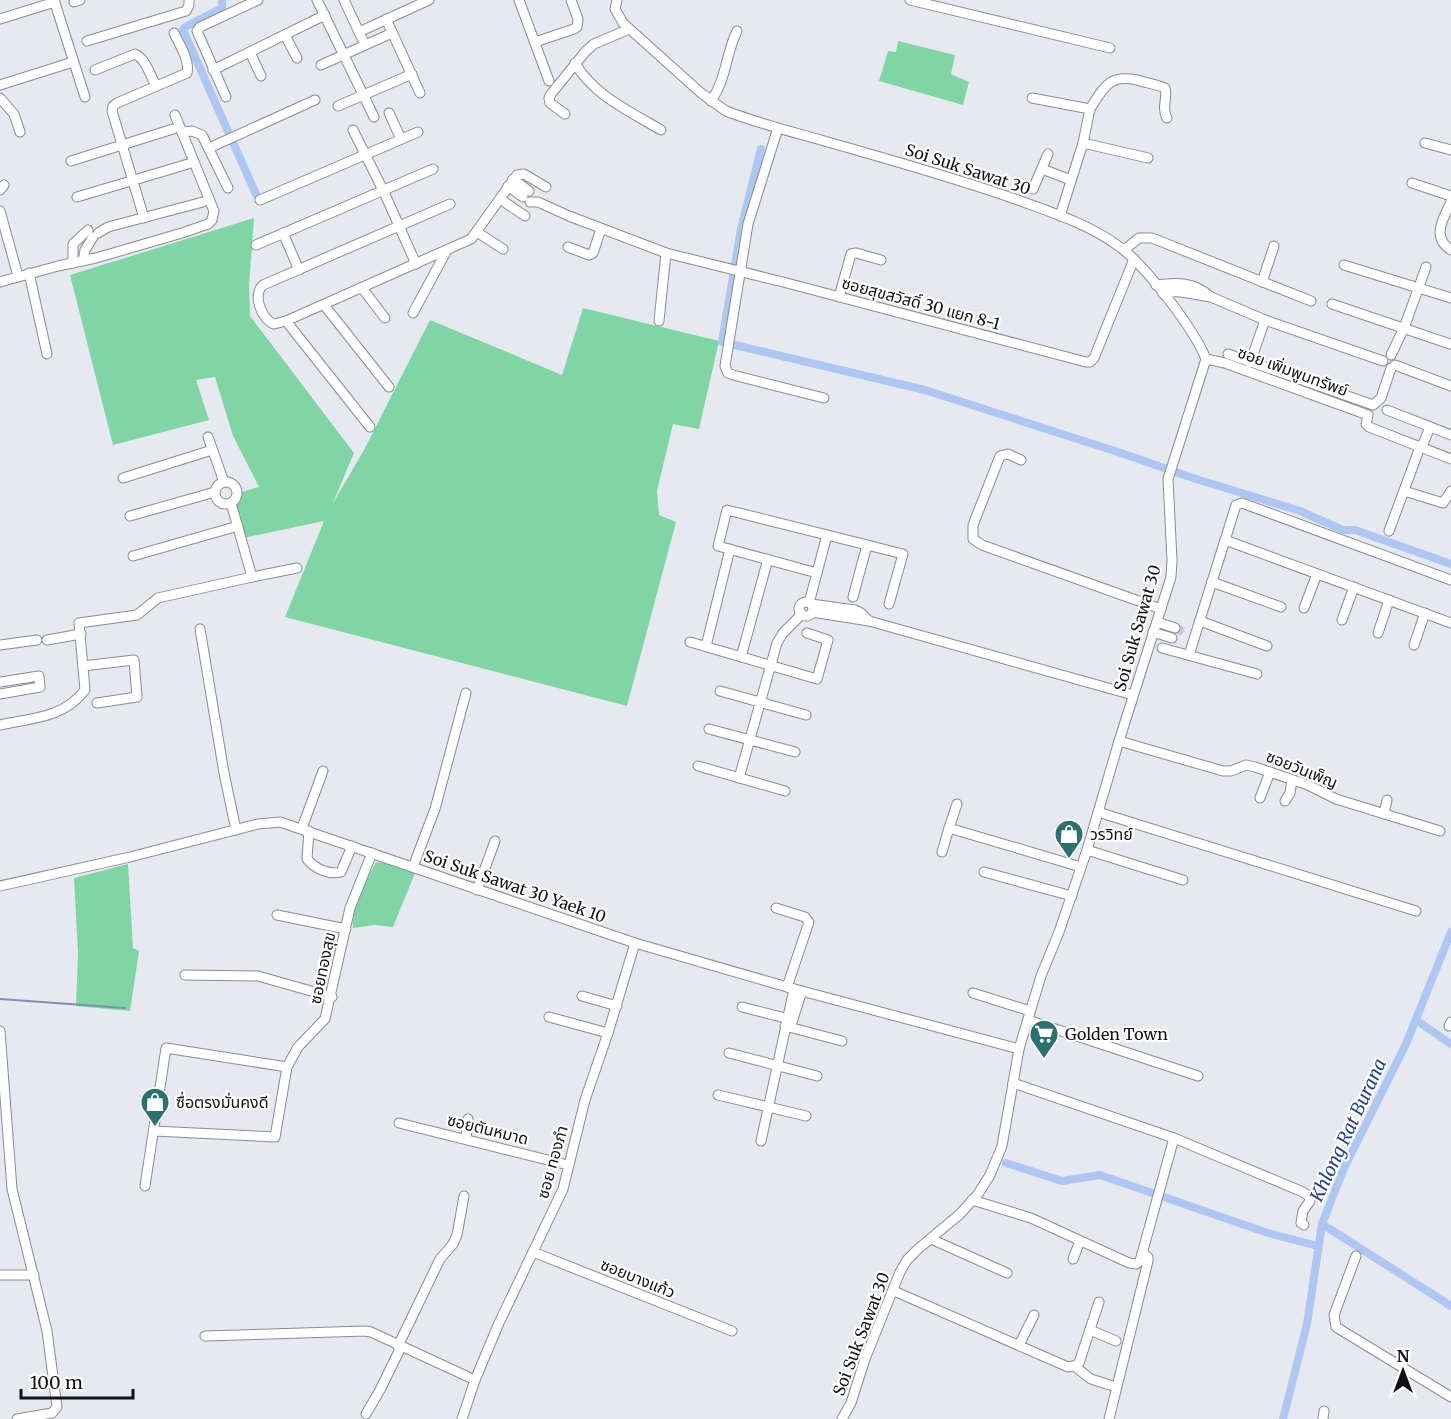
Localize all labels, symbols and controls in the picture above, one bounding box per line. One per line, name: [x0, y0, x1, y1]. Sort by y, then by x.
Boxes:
street label: Soi Suk Sawat 30: [903, 139, 1033, 199]
street label: ซอยสุขสวัสดิ์ 30 แยก 8-1: [840, 272, 1002, 334]
street label: ซอย เพิ่มพูนทรัพย์: [1235, 342, 1351, 400]
street label: Soi Suk Sawat 30: [1109, 562, 1165, 694]
street label: ซอยวันเพ็ญ: [1263, 746, 1341, 792]
shop icon: วรวิทย์: [1053, 818, 1085, 860]
place label: วรวิทย์: [1090, 824, 1133, 844]
street label: Soi Suk Sawat 30 Yaek 10: [421, 845, 609, 927]
street label: ซอยทองสุข: [305, 930, 339, 1006]
supermarket icon: Golden Town: [1028, 1018, 1060, 1060]
place label: Golden Town: [1065, 1024, 1168, 1044]
water label: Khlong Rat Burana: [1304, 1055, 1391, 1206]
shop icon: ซื่อตรงมั่นคงดี: [139, 1086, 171, 1128]
place label: ซื่อตรงมั่นคงดี: [176, 1091, 269, 1112]
street label: ซอยตันหมาด: [445, 1109, 531, 1149]
street label: ซอย ทองภํา: [532, 1123, 572, 1201]
street label: ซอยบางแก้ว: [598, 1254, 678, 1302]
street label: Soi Suk Sawat 30: [828, 1269, 894, 1399]
north arrow: [1373, 1341, 1433, 1401]
text: N: [1397, 1346, 1410, 1366]
scale bar: [21, 1362, 134, 1400]
text: 100 m: [30, 1371, 83, 1394]

